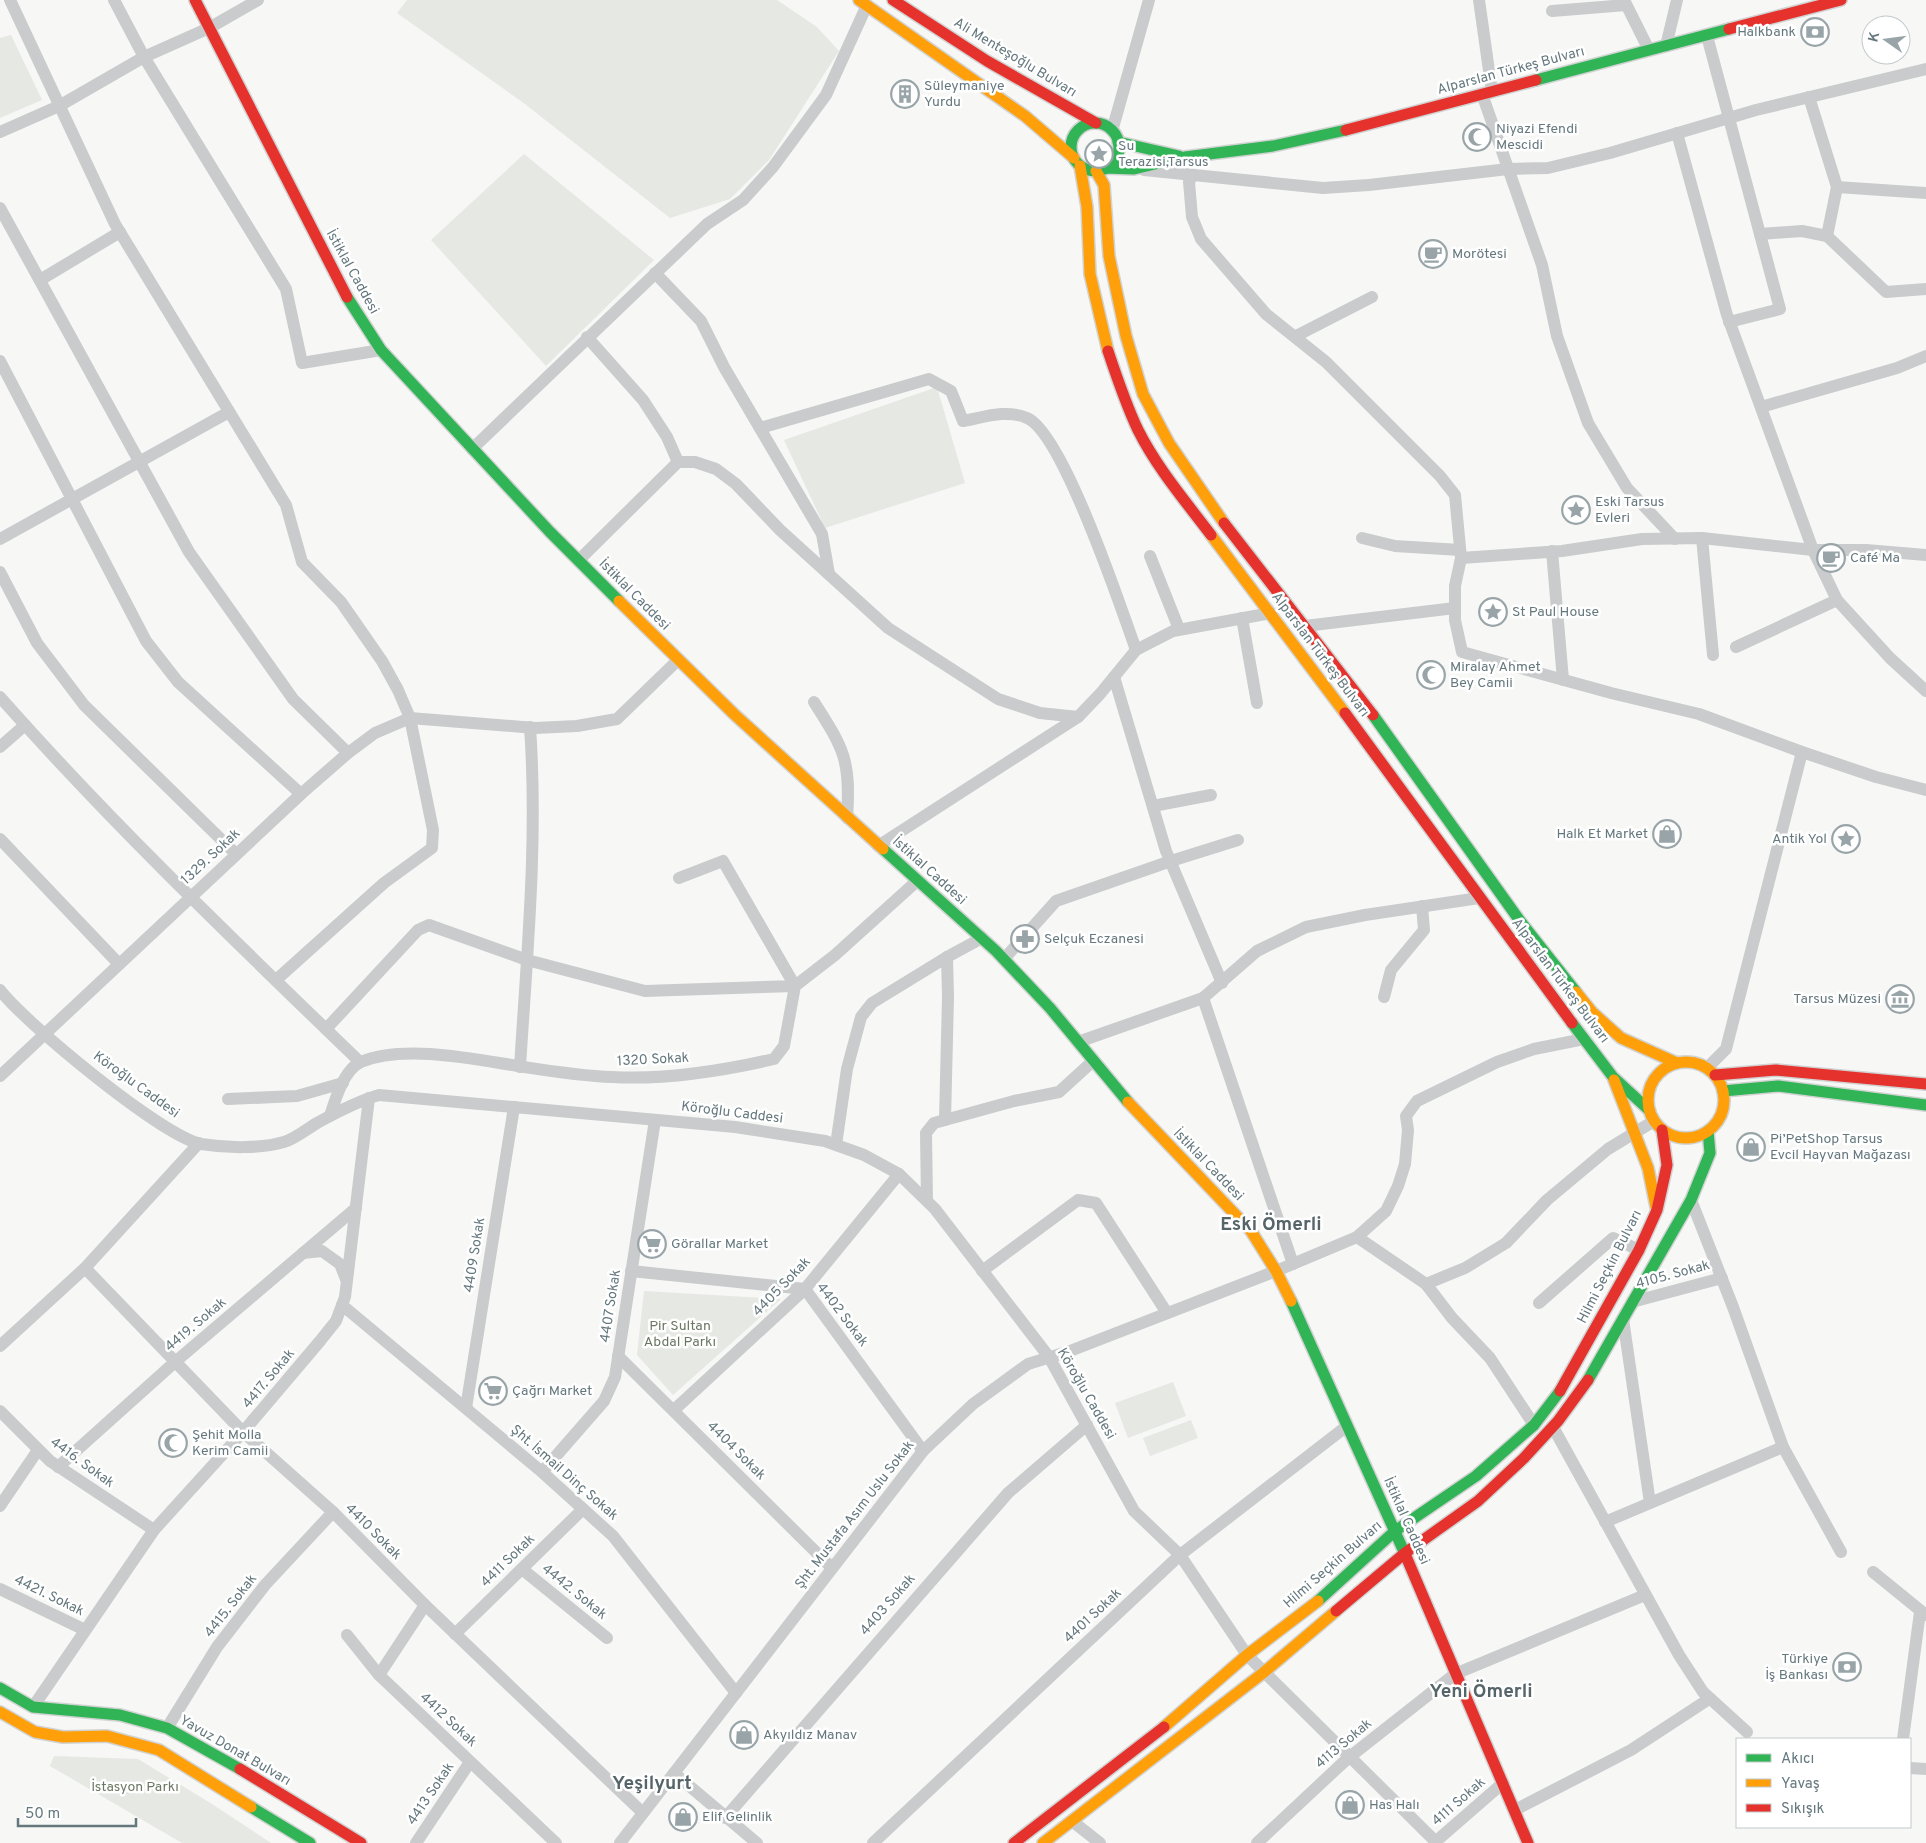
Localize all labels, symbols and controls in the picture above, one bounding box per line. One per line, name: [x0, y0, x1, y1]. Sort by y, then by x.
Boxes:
street label: Ali Menteşoğlu Bulvarı: [950, 15, 1080, 101]
north arrow: [1861, 15, 1911, 65]
bank icon: Halkbank: [1800, 17, 1830, 47]
place label: Halkbank: [1737, 24, 1796, 41]
text: K: [1865, 30, 1884, 44]
street label: Alparslan Türkeş Bulvarı: [1436, 43, 1586, 99]
place label: Süleymaniye Yurdu: [924, 78, 1005, 111]
building icon: Süleymaniye Yurdu: [890, 79, 920, 109]
place label: Niyazi Efendi Mescidi: [1496, 121, 1578, 154]
mosque icon: Niyazi Efendi Mescidi: [1462, 122, 1492, 152]
place label: Su Terazisi,Tarsus: [1118, 138, 1209, 171]
place icon: Su Terazisi,Tarsus: [1084, 139, 1114, 169]
street label: İstiklal Caddesi: [322, 226, 383, 317]
cafe icon: Morötesi: [1418, 239, 1448, 269]
place label: Morötesi: [1452, 246, 1507, 263]
place label: Eski Tarsus Evleri: [1595, 494, 1664, 527]
place icon: Eski Tarsus Evleri: [1561, 495, 1591, 525]
cafe icon: Café Ma: [1816, 543, 1846, 573]
place label: Café Ma: [1850, 550, 1900, 567]
street label: İstiklal Caddesi: [595, 555, 674, 634]
street label: Alparslan Türkeş Bulvarı: [1268, 589, 1372, 721]
place icon: St Paul House: [1478, 597, 1508, 627]
place label: St Paul House: [1512, 604, 1599, 621]
place label: Miralay Ahmet Bey Camii: [1450, 659, 1541, 692]
mosque icon: Miralay Ahmet Bey Camii: [1416, 660, 1446, 690]
shop icon: Halk Et Market: [1652, 819, 1682, 849]
place icon: Antik Yol: [1831, 824, 1861, 854]
street label: 1329. Sokak: [178, 825, 244, 889]
place label: Halk Et Market: [1557, 826, 1648, 843]
place label: Antik Yol: [1772, 831, 1827, 848]
street label: İstiklal Caddesi: [888, 832, 970, 909]
street label: Alparslan Türkeş Bulvarı: [1508, 915, 1612, 1047]
pharmacy icon: Selçuk Eczanesi: [1010, 924, 1040, 954]
place label: Selçuk Eczanesi: [1044, 931, 1144, 948]
museum icon: Tarsus Müzesi: [1885, 984, 1915, 1014]
place label: Tarsus Müzesi: [1793, 991, 1881, 1008]
street label: Köroğlu Caddesi: [90, 1048, 182, 1122]
street label: 1320 Sokak: [617, 1050, 689, 1070]
street label: Köroğlu Caddesi: [680, 1098, 784, 1128]
street label: İstiklal Caddesi: [1169, 1125, 1247, 1205]
place label: Pi’PetShop Tarsus Evcil Hayvan Mağazası: [1770, 1131, 1911, 1164]
shop icon: Pi’PetShop Tarsus Evcil Hayvan Mağazası: [1736, 1132, 1766, 1162]
street label: Hilmi Seçkin Bulvarı: [1574, 1207, 1646, 1327]
district label: Eski Ömerli: [1220, 1212, 1322, 1237]
street label: 4409 Sokak: [461, 1216, 489, 1294]
supermarket icon: Görallar Market: [637, 1229, 667, 1259]
place label: Görallar Market: [671, 1236, 768, 1253]
street label: 4405 Sokak: [749, 1254, 815, 1320]
street label: 4105. Sokak: [1634, 1257, 1712, 1293]
street label: 4407 Sokak: [597, 1268, 625, 1344]
street label: 4402 Sokak: [812, 1280, 872, 1350]
street label: 4419. Sokak: [162, 1294, 230, 1356]
park label: Pir Sultan Abdal Parkı: [644, 1318, 716, 1351]
street label: Köroğlu Caddesi: [1053, 1345, 1119, 1443]
street label: 4417. Sokak: [239, 1346, 299, 1412]
supermarket icon: Çağrı Market: [478, 1376, 508, 1406]
place label: Çağrı Market: [512, 1383, 592, 1400]
street label: 4404 Sokak: [703, 1418, 769, 1484]
street label: Şht. İsmail Dinç Sokak: [507, 1421, 622, 1524]
place label: Şehit Molla Kerim Camii: [192, 1427, 268, 1460]
mosque icon: Şehit Molla Kerim Camii: [158, 1428, 188, 1458]
street label: 4416. Sokak: [47, 1434, 117, 1492]
street label: Şht. Mustafa Asım Uslu Sokak: [792, 1437, 918, 1593]
street label: İstiklal Caddesi: [1379, 1474, 1434, 1567]
street label: 4410 Sokak: [341, 1500, 405, 1564]
street label: Hilmi Seçkin Bulvarı: [1280, 1518, 1386, 1612]
street label: 4411 Sokak: [477, 1531, 539, 1591]
street label: 4442. Sokak: [538, 1561, 610, 1623]
street label: 4415. Sokak: [201, 1571, 261, 1641]
street label: 4403 Sokak: [857, 1571, 919, 1639]
street label: 4421. Sokak: [11, 1572, 87, 1620]
street label: 4401 Sokak: [1061, 1585, 1125, 1647]
place label: Türkiye İş Bankası: [1765, 1651, 1828, 1684]
bank icon: Türkiye İş Bankası: [1832, 1652, 1862, 1682]
district label: Yeni Ömerli: [1429, 1679, 1533, 1704]
street label: 4412 Sokak: [416, 1689, 480, 1751]
street label: Yavuz Donat Bulvarı: [176, 1712, 294, 1790]
street label: 4113 Sokak: [1312, 1715, 1376, 1773]
shop icon: Akyıldız Manav: [729, 1720, 759, 1750]
place label: Akyıldız Manav: [763, 1727, 857, 1744]
legend: [1736, 1738, 1911, 1828]
text: Akıcı: [1781, 1750, 1814, 1769]
street label: 4413 Sokak: [404, 1759, 458, 1829]
district label: Yeşilyurt: [612, 1772, 692, 1796]
street label: 4111 Sokak: [1429, 1774, 1489, 1830]
text: Yavaş: [1781, 1775, 1820, 1794]
park label: İstasyon Parkı: [91, 1778, 179, 1796]
shop icon: Has Halı: [1335, 1790, 1365, 1820]
scale bar: [18, 1796, 135, 1828]
place label: Has Halı: [1369, 1797, 1420, 1814]
text: Sıkışık: [1781, 1800, 1825, 1819]
shop icon: Elif Gelinlik: [668, 1802, 698, 1832]
text: 50 m: [25, 1805, 60, 1824]
place label: Elif Gelinlik: [702, 1809, 773, 1826]

